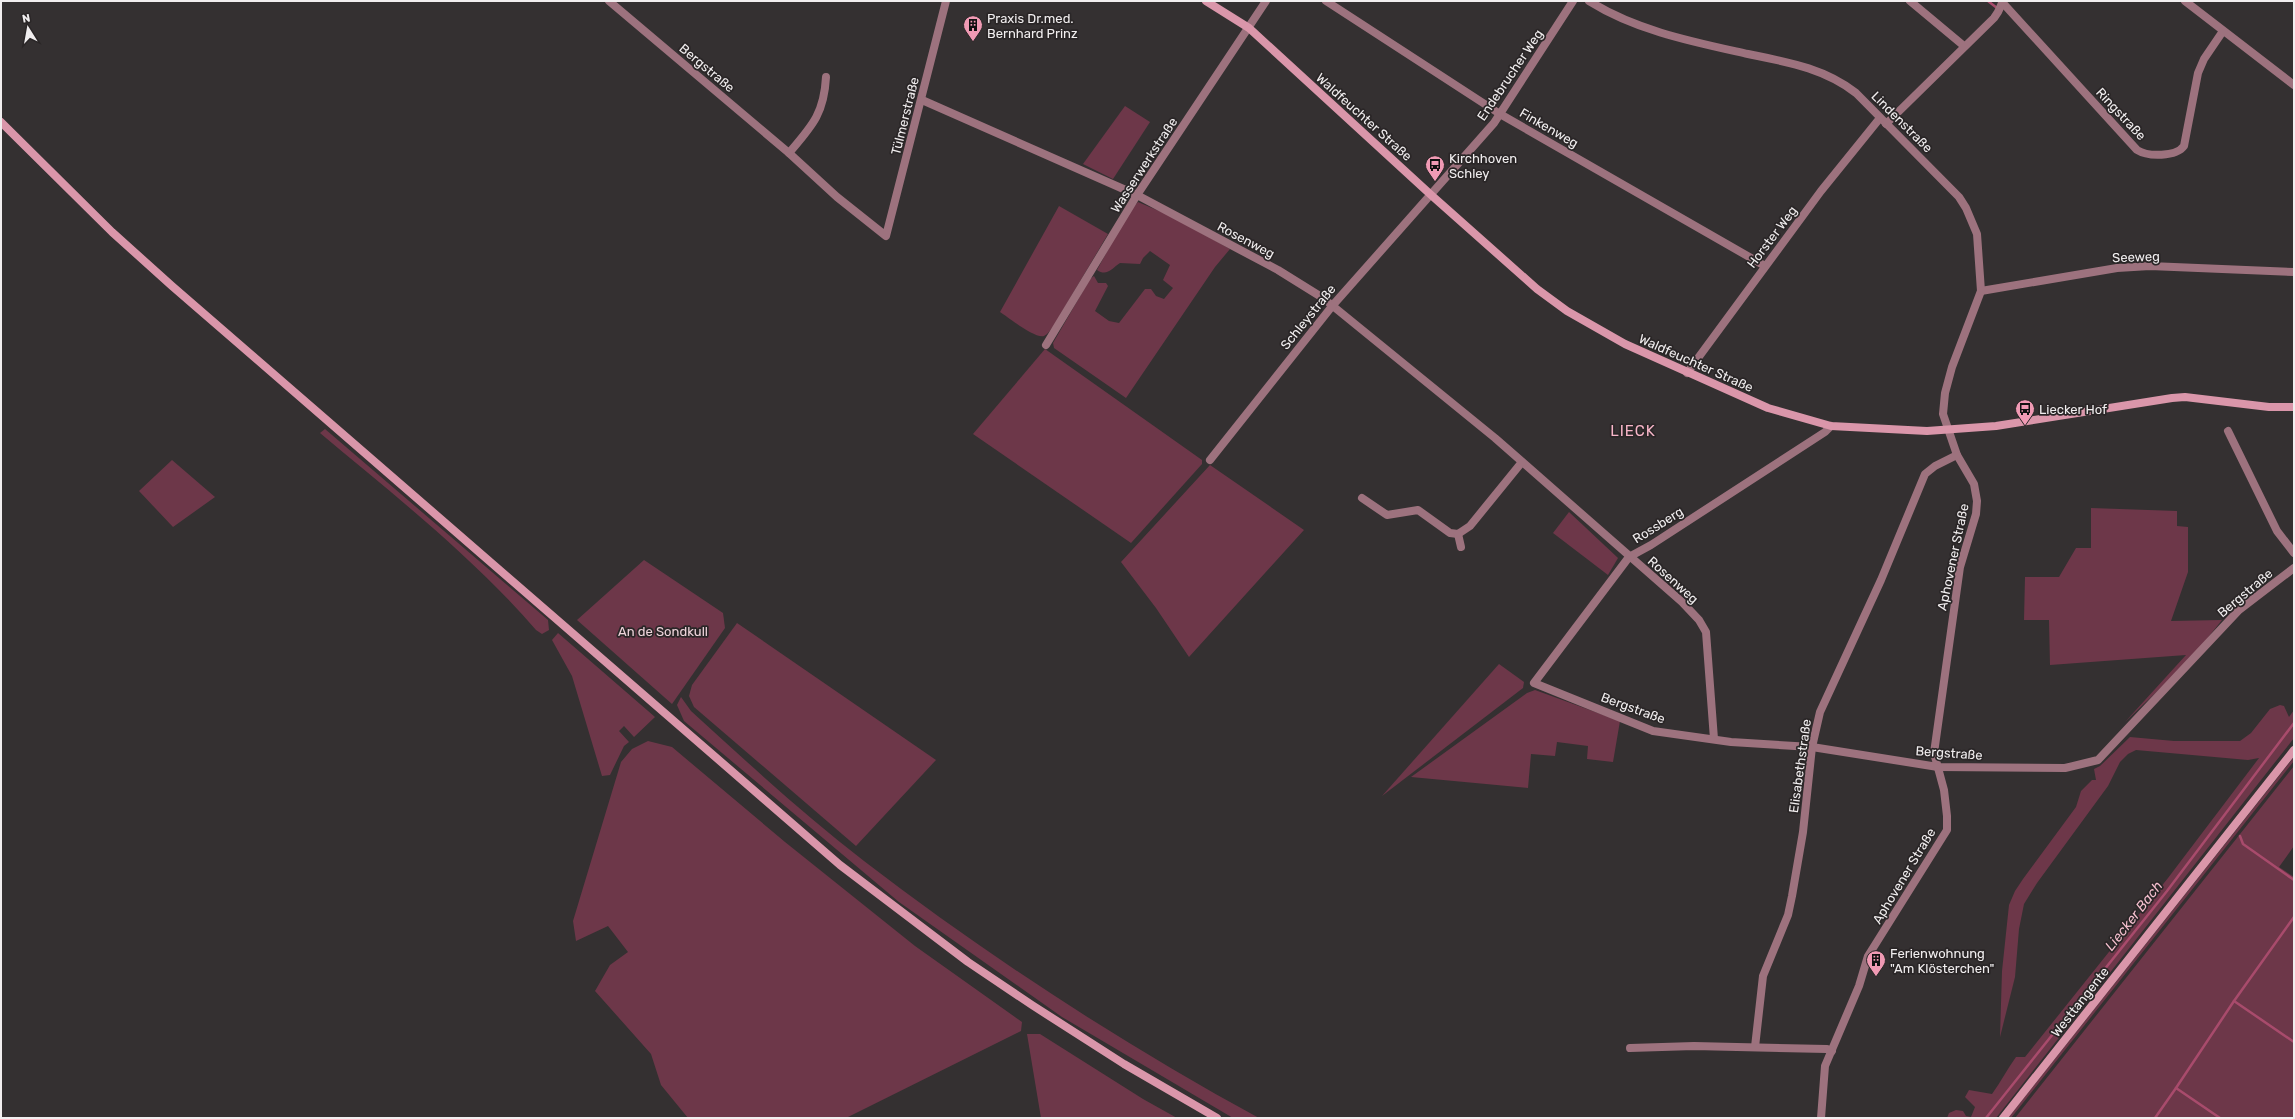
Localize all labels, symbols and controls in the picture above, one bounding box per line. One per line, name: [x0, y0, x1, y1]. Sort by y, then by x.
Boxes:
north arrow: [8, 8, 48, 48]
place label: Praxis Dr.med. Bernhard Prinz: [987, 11, 1078, 41]
text: N: [21, 12, 31, 26]
building icon: Praxis Dr.med. Bernhard Prinz: [962, 14, 984, 42]
street label: Endebrucher Weg: [1474, 27, 1547, 124]
street label: Bergstraße: [676, 41, 738, 96]
street label: Waldfeuchter Straße: [1313, 70, 1415, 164]
street label: Tülmerstraße: [888, 75, 922, 157]
street label: Ringstraße: [2092, 85, 2149, 144]
street label: Lindenstraße: [1868, 88, 1936, 156]
street label: Finkenweg: [1516, 105, 1581, 152]
street label: Wasserwerkstraße: [1108, 115, 1180, 215]
place label: Kirchhoven Schley: [1449, 151, 1517, 181]
bus stop icon: Kirchhoven Schley: [1424, 154, 1446, 182]
street label: Horster Weg: [1744, 203, 1801, 271]
street label: Rosenweg: [1214, 219, 1277, 262]
street label: Seeweg: [2112, 249, 2160, 266]
street label: Schleystraße: [1277, 282, 1339, 352]
street label: Waldfeuchter Straße: [1637, 331, 1755, 395]
bus stop icon: Liecker Hof: [2014, 398, 2036, 426]
place label: Liecker Hof: [2039, 402, 2107, 417]
district label: LIECK: [1610, 422, 1656, 440]
street label: Aphovener Straße: [1934, 502, 1972, 612]
street label: Rossberg: [1630, 504, 1687, 547]
street label: Rosenweg: [1644, 553, 1701, 607]
street label: Bergstraße: [2214, 566, 2276, 621]
park label: An de Sondkull: [618, 624, 708, 639]
street label: Bergstraße: [1599, 689, 1667, 727]
street label: Elisabethstraße: [1786, 718, 1814, 814]
street label: Bergstraße: [1915, 743, 1983, 764]
street label: Aphovener Straße: [1870, 825, 1938, 927]
water label: Liecker Bach: [2102, 878, 2166, 954]
place label: Ferienwohnung "Am Klösterchen": [1890, 946, 1995, 976]
building icon: Ferienwohnung "Am Klösterchen": [1865, 949, 1887, 977]
street label: Westtangente: [2048, 964, 2113, 1041]

